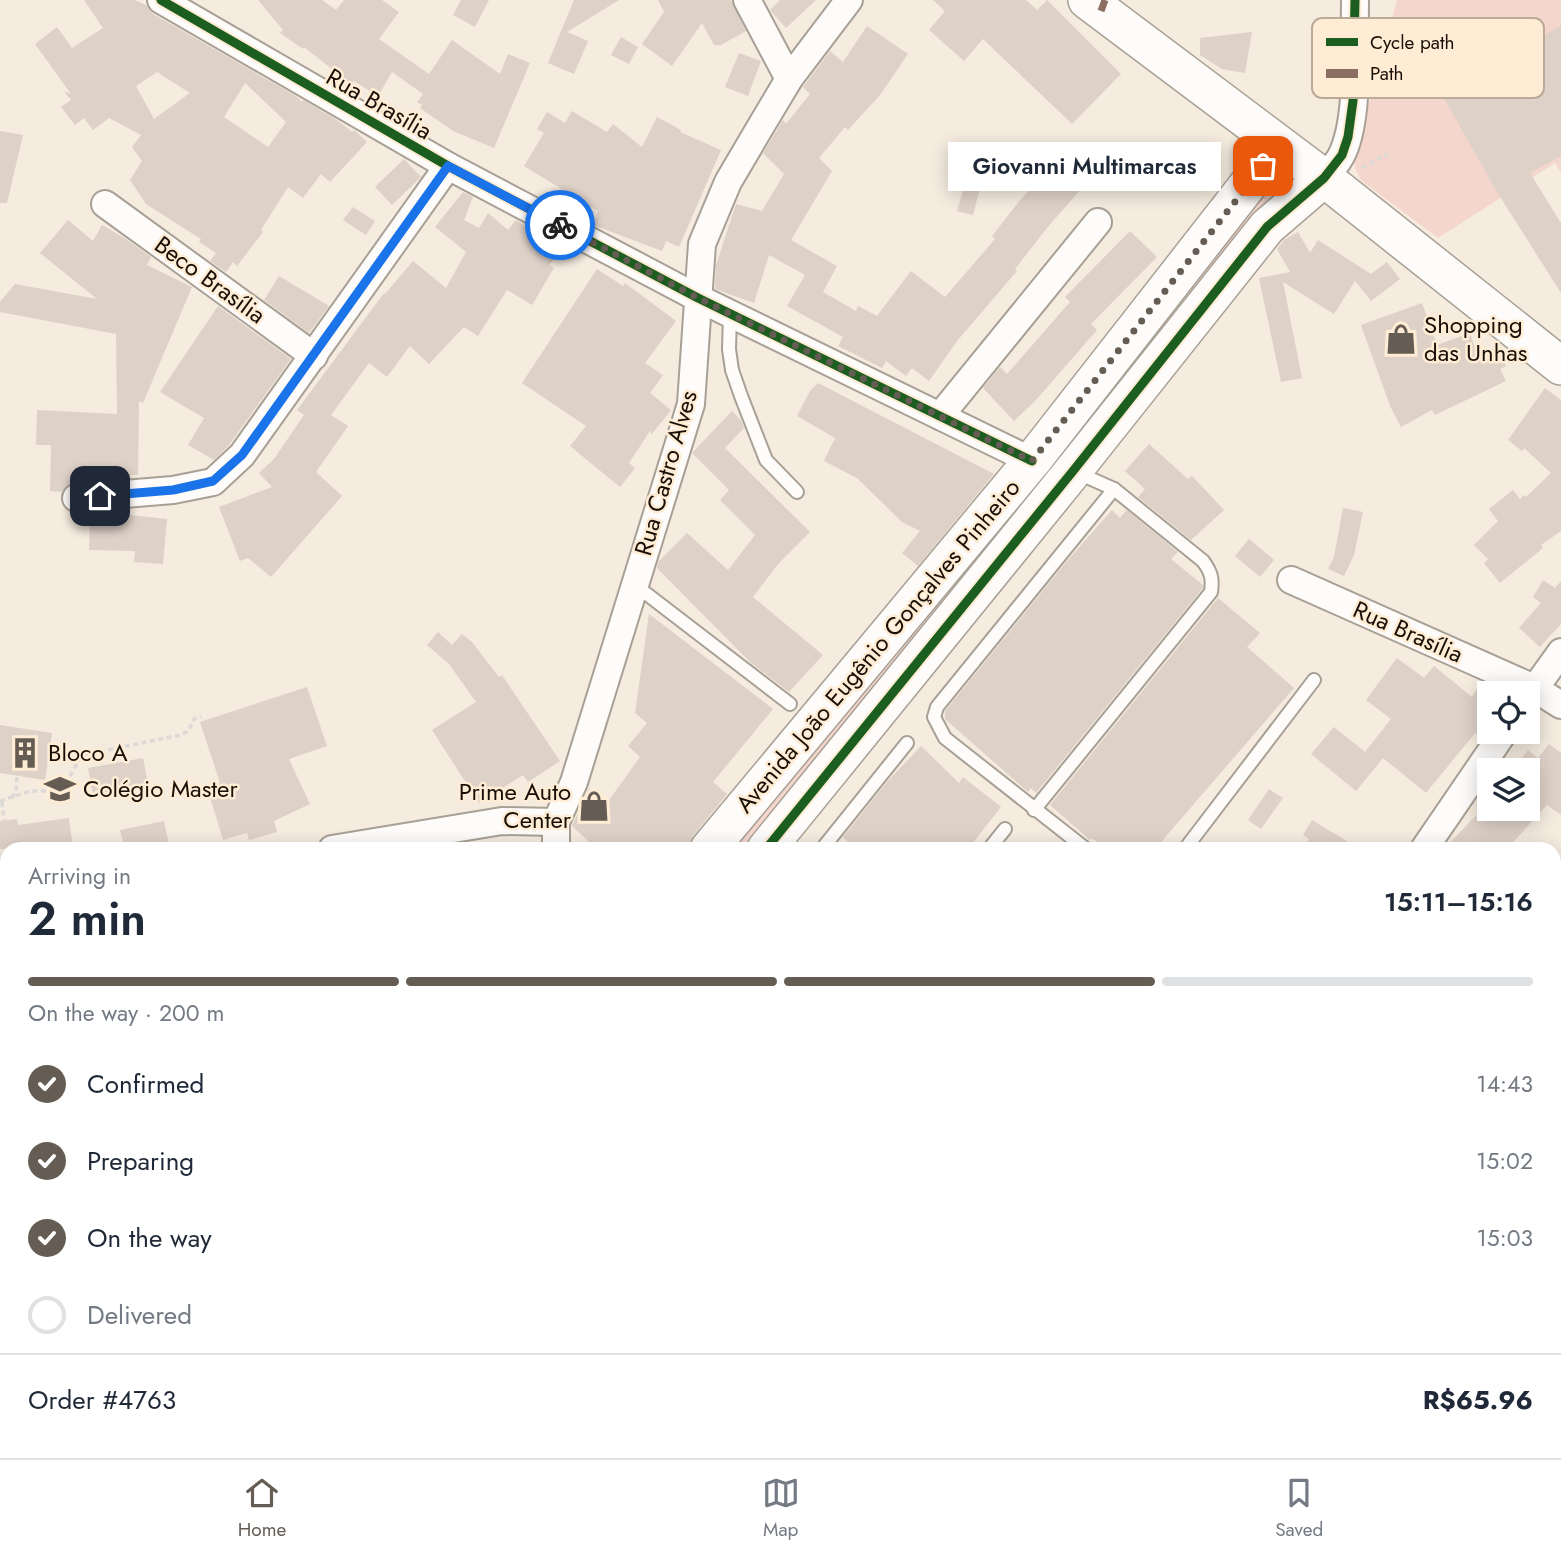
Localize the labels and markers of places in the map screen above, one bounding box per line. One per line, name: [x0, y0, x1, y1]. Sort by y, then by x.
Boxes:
pin: [1233, 136, 1293, 196]
callout: Giovanni Multimarcas: [948, 142, 1221, 190]
place label: Shopping das Unhas: [1424, 307, 1528, 370]
shop icon: Shopping das Unhas: [1384, 322, 1418, 356]
pin: [70, 466, 130, 526]
place label: Bloco A: [48, 735, 128, 770]
building icon: Bloco A: [8, 736, 42, 770]
place label: Colégio Master: [83, 771, 238, 806]
school or university icon: Colégio Master: [43, 772, 77, 806]
place label: Prime Auto Center: [459, 774, 572, 837]
shop icon: Prime Auto Center: [577, 789, 611, 823]

